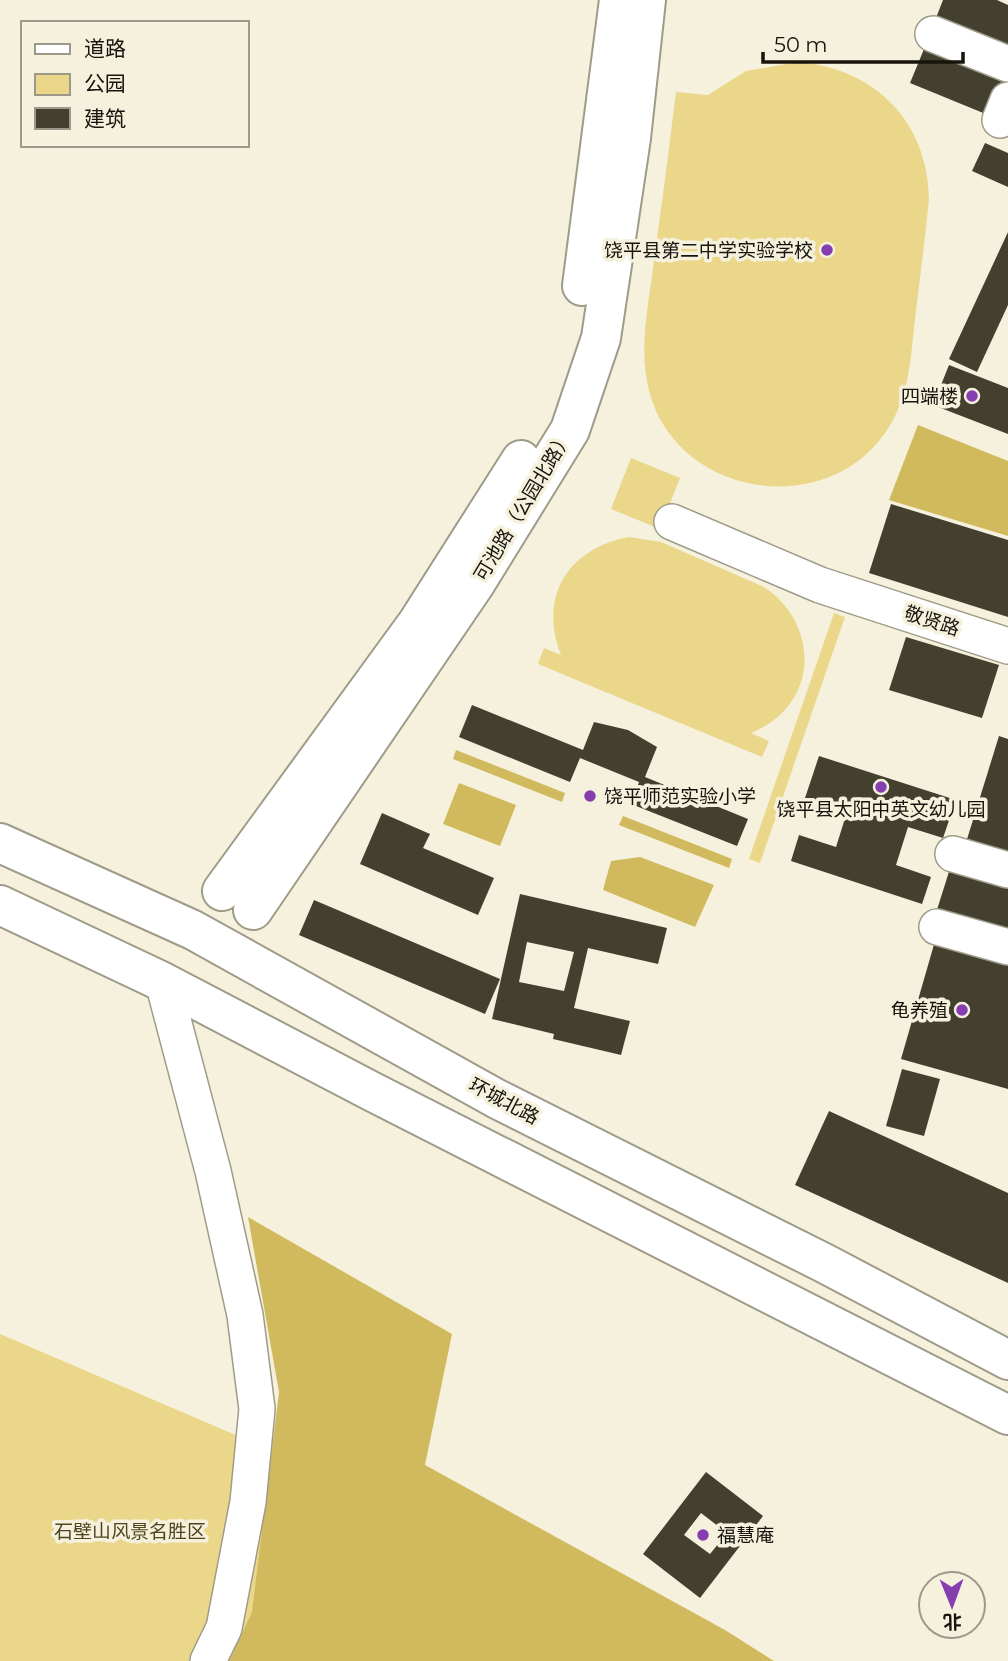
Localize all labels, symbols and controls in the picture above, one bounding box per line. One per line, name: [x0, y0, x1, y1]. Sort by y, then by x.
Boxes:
legend: [21, 21, 248, 147]
scale bar: [763, 21, 962, 65]
text: 50 m: [774, 32, 828, 57]
text: 道路: [84, 36, 126, 61]
text: 公园: [84, 71, 126, 96]
text: 建筑: [84, 106, 126, 131]
place label: 饶平县第二中学实验学校: [604, 239, 813, 262]
marker: 饶平县第二中学实验学校: [819, 242, 835, 258]
place label: 四端楼: [901, 385, 958, 408]
marker: 四端楼: [964, 388, 980, 404]
street label: 可池路（公园北路）: [469, 427, 577, 585]
street label: 敬贤路: [901, 601, 963, 641]
marker: 饶平县太阳中英文幼儿园: [873, 779, 889, 795]
place label: 饶平师范实验小学: [604, 785, 756, 808]
marker: 饶平师范实验小学: [582, 788, 598, 804]
place label: 饶平县太阳中英文幼儿园: [776, 798, 986, 821]
place label: 龟养殖: [891, 999, 948, 1022]
marker: 龟养殖: [954, 1002, 970, 1018]
street label: 环城北路: [465, 1073, 543, 1129]
park label: 石壁山风景名胜区: [54, 1520, 206, 1543]
place label: 福慧庵: [717, 1524, 774, 1547]
marker: 福慧庵: [695, 1527, 711, 1543]
north arrow: [917, 1570, 987, 1640]
text: 北: [943, 1610, 962, 1633]

